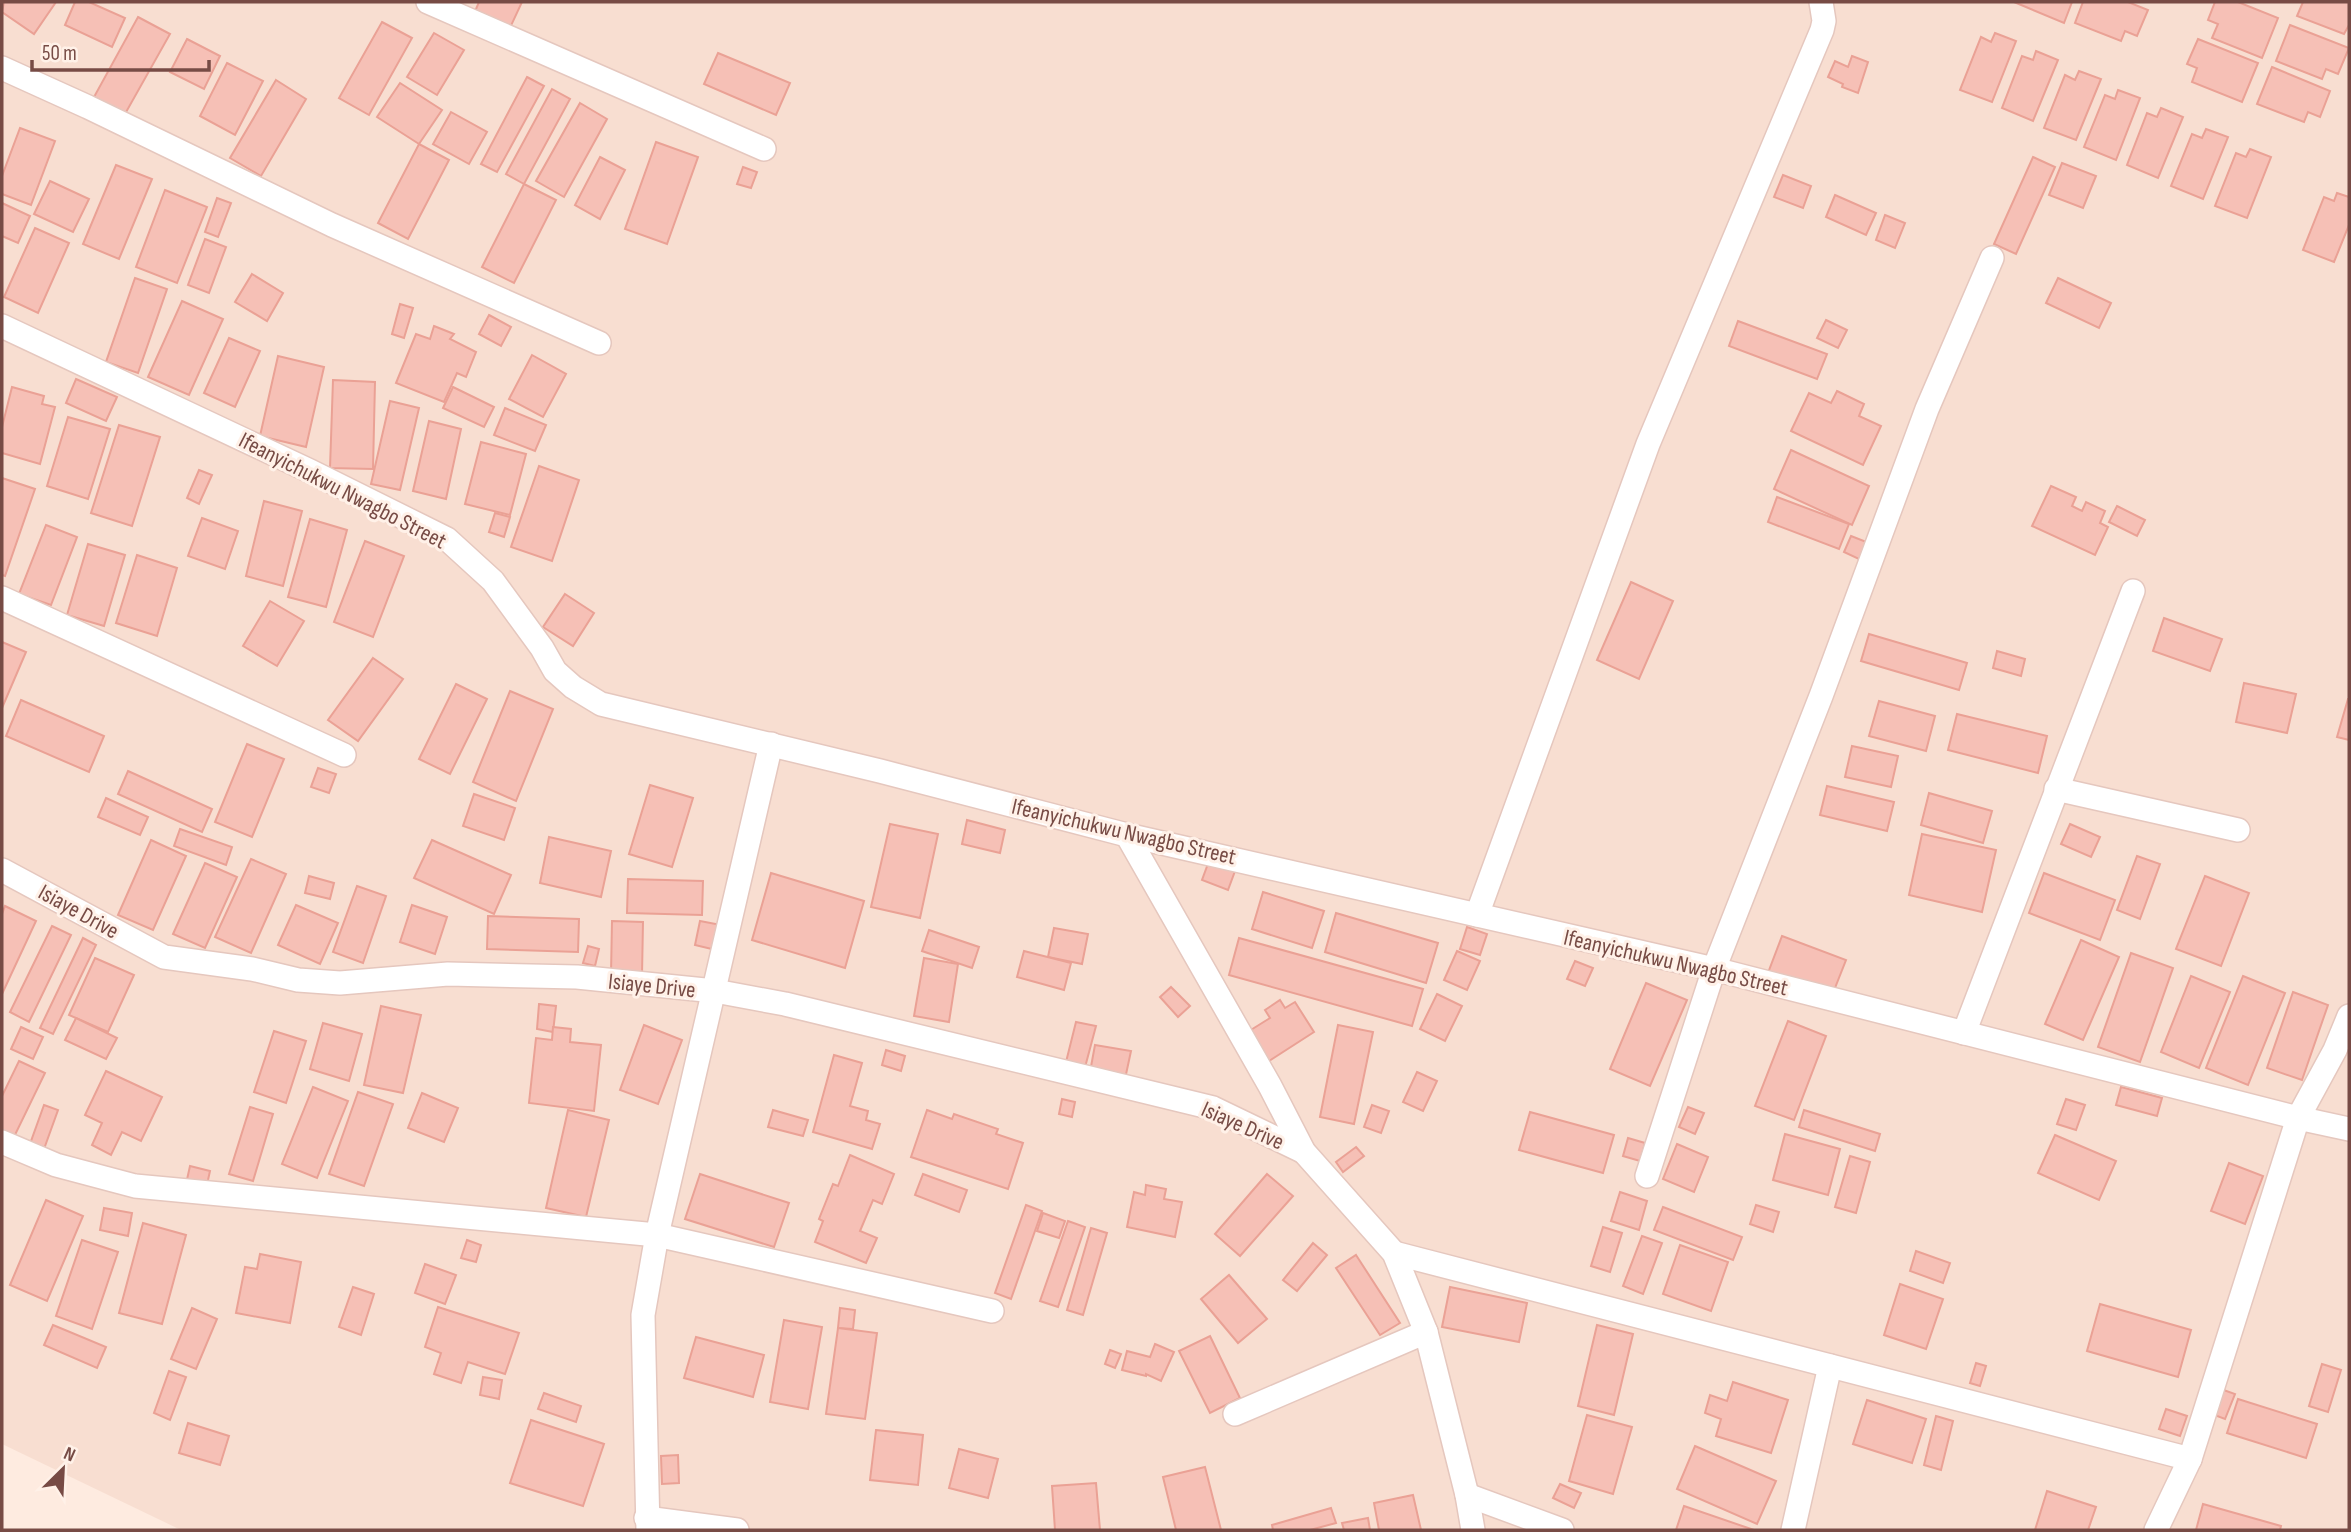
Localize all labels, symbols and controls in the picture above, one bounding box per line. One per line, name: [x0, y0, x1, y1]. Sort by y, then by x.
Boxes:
scale bar: [32, 28, 208, 72]
text: 50 m: [42, 41, 77, 66]
street label: Ifeanyichukwu Nwagbo Street: [234, 426, 451, 555]
street label: Ifeanyichukwu Nwagbo Street: [1009, 793, 1239, 871]
street label: Isiaye Drive: [33, 878, 124, 945]
street label: Ifeanyichukwu Nwagbo Street: [1561, 924, 1791, 1002]
street label: Isiaye Drive: [607, 967, 697, 1004]
street label: Isiaye Drive: [1197, 1095, 1288, 1157]
north arrow: [28, 1434, 98, 1504]
text: N: [60, 1442, 79, 1467]

